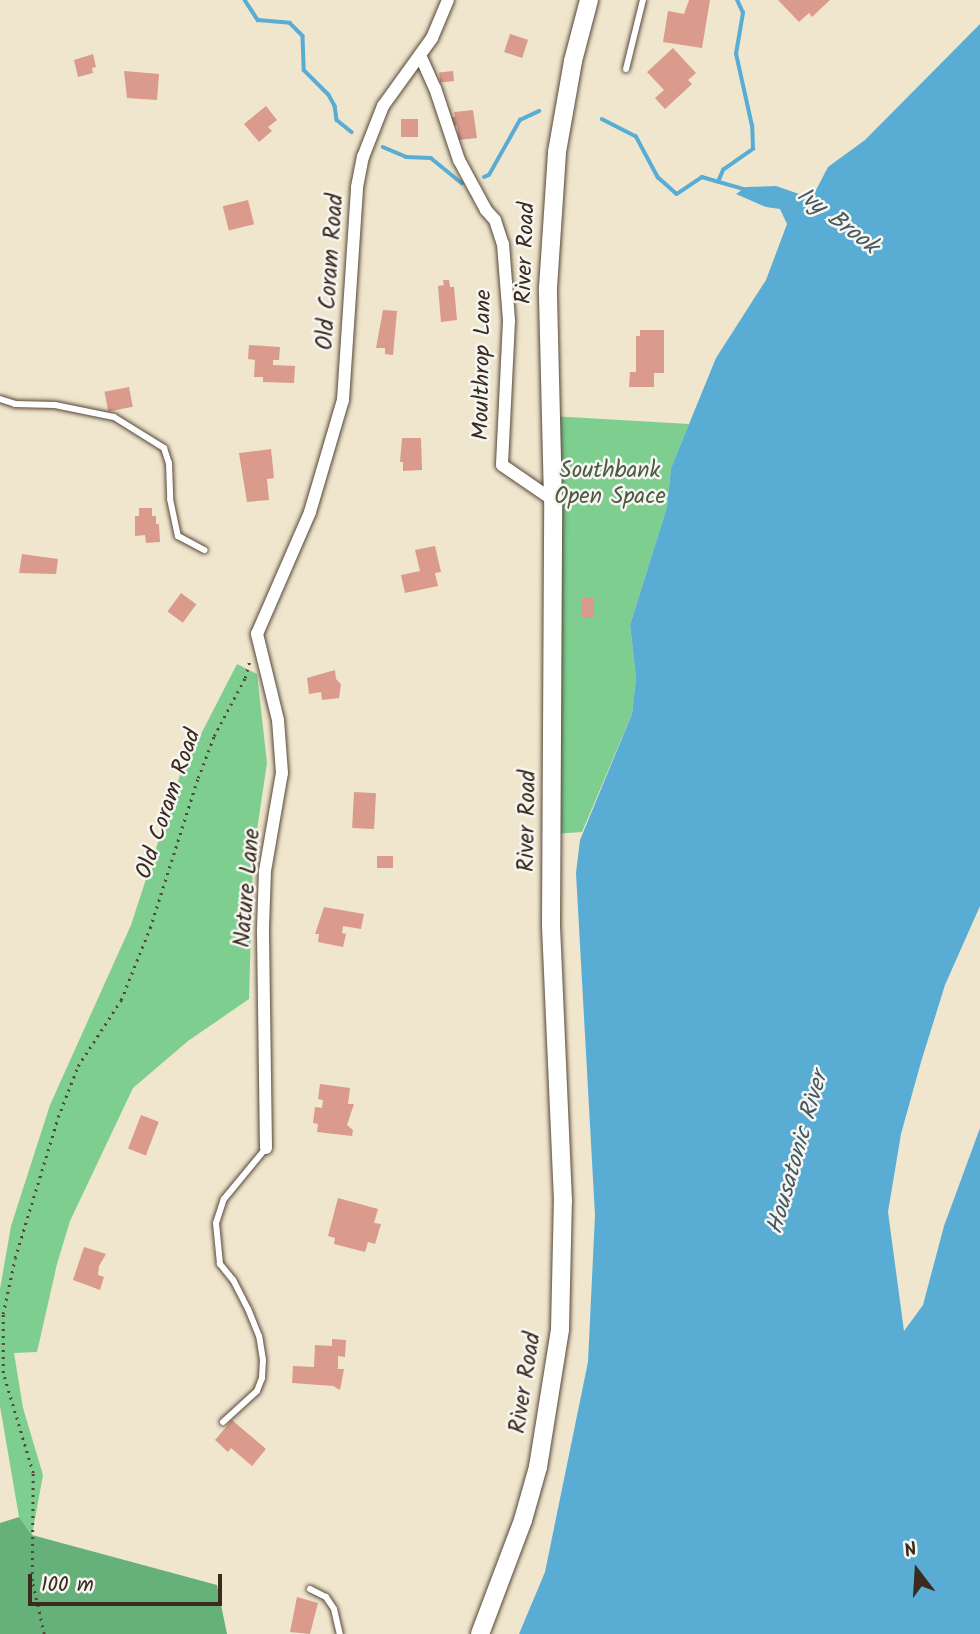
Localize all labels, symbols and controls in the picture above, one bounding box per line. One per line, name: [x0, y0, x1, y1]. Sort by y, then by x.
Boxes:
water label: Ivy Brook: [791, 181, 883, 261]
street label: Old Coram Road: [312, 193, 350, 351]
street label: River Road: [510, 202, 542, 304]
street label: Moulthrop Lane: [468, 289, 498, 441]
park label: Southbank Open Space: [554, 457, 666, 511]
street label: Old Coram Road: [130, 725, 208, 883]
street label: River Road: [513, 770, 543, 872]
street label: Nature Lane: [229, 827, 267, 949]
water label: Housatonic River: [761, 1069, 835, 1237]
street label: River Road: [504, 1331, 548, 1435]
text: N: [901, 1535, 921, 1567]
north arrow: [882, 1536, 952, 1606]
scale bar: [32, 1560, 226, 1604]
text: 100 m: [41, 1569, 94, 1602]

